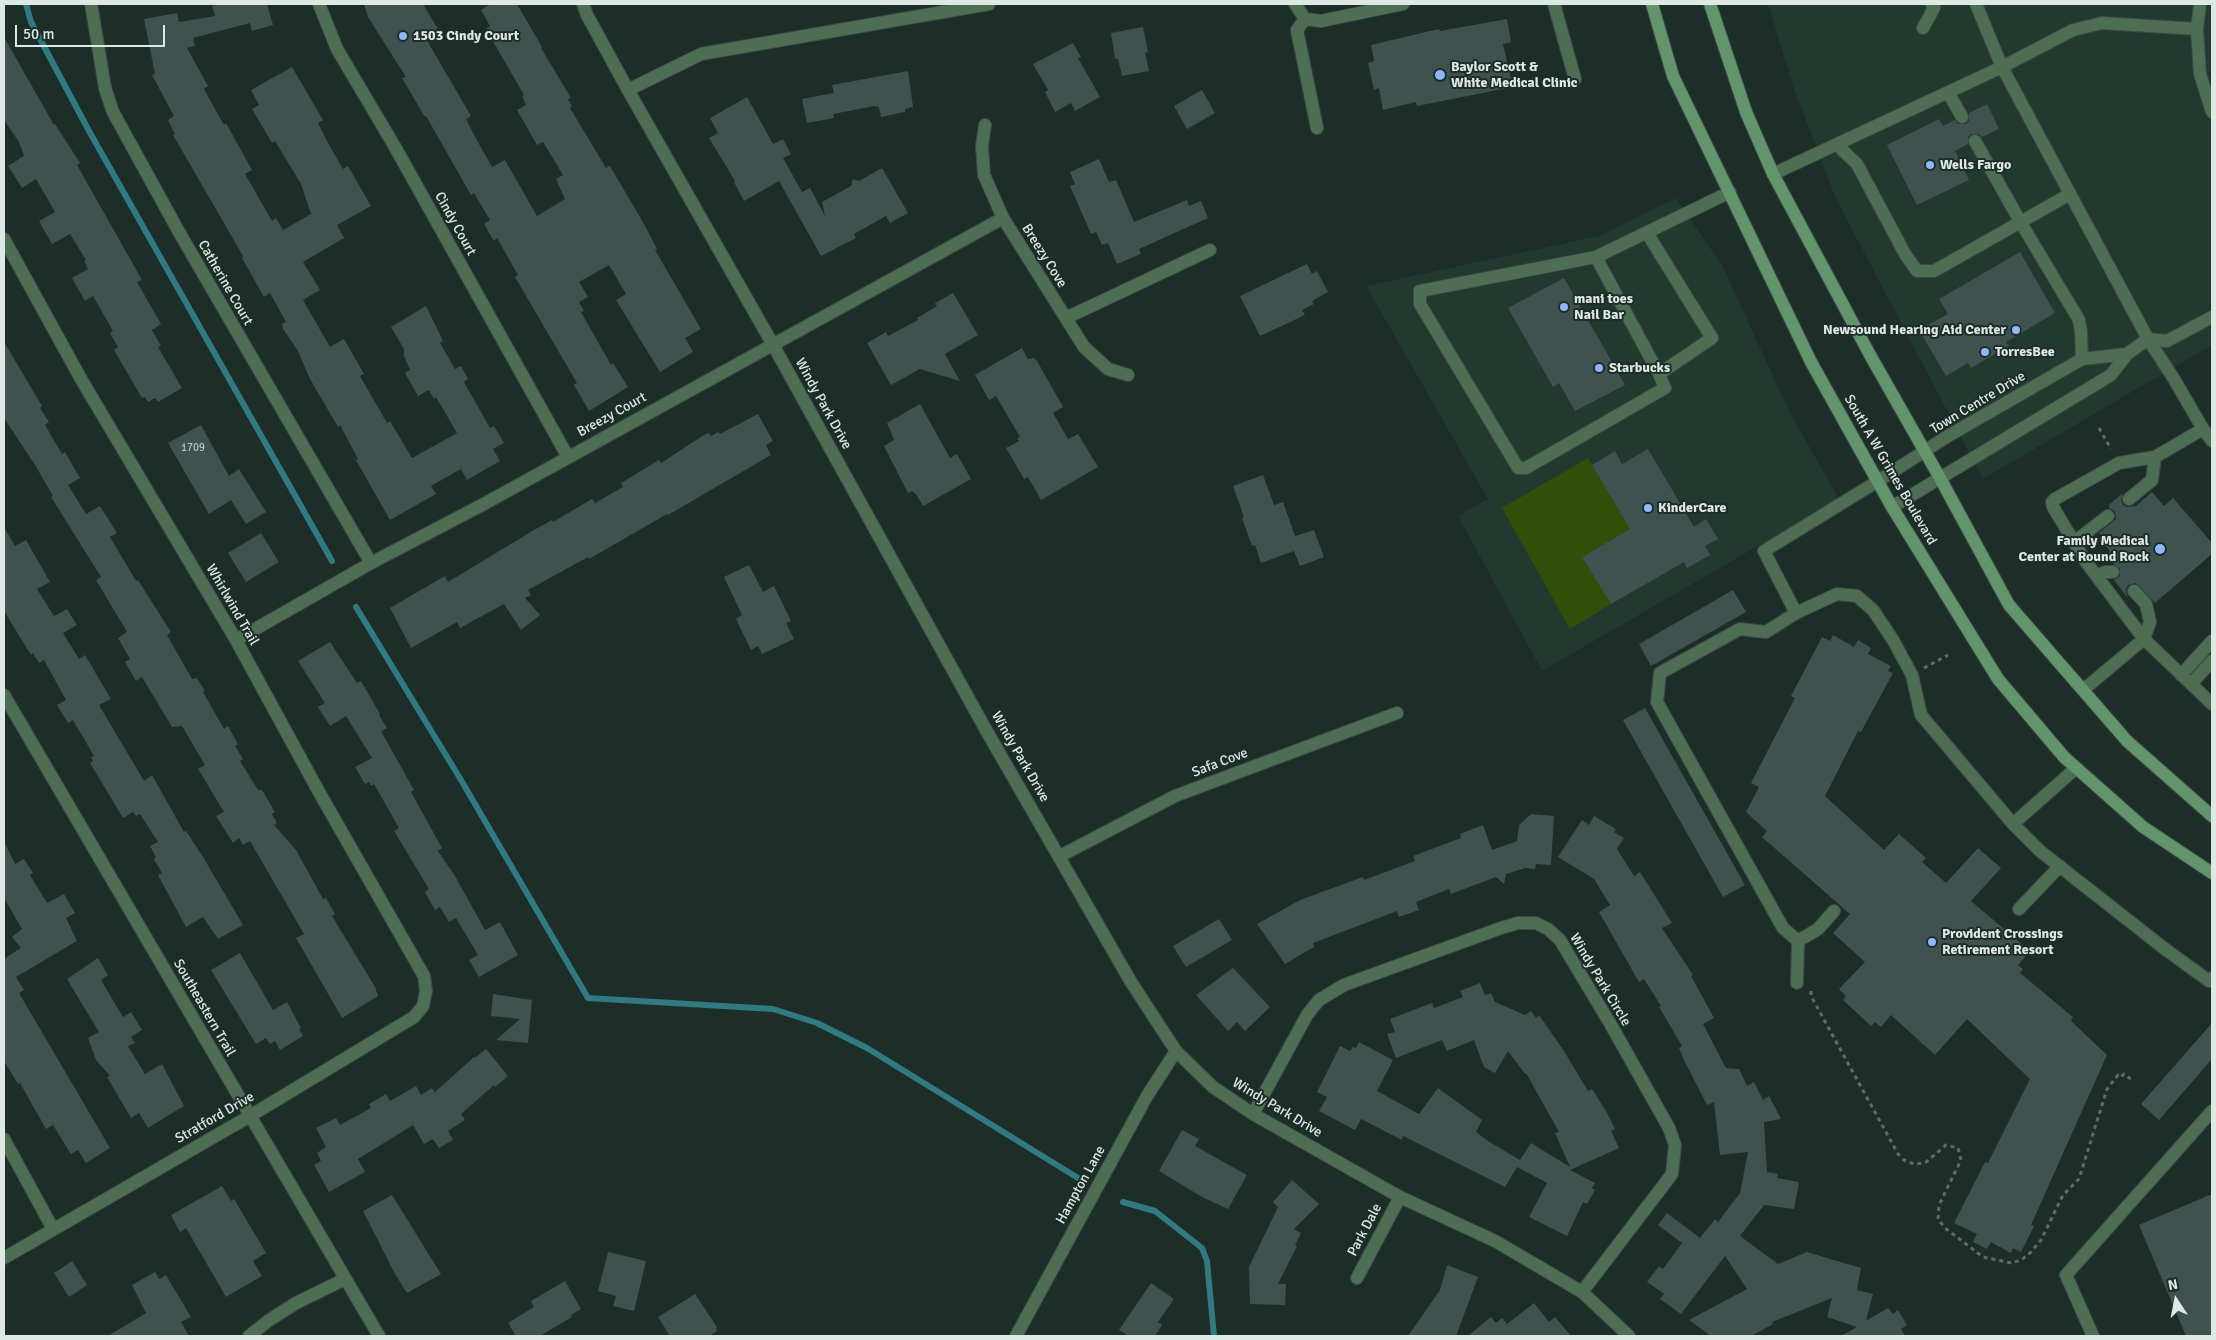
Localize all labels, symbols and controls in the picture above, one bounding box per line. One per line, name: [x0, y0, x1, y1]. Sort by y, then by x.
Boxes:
scale bar: [18, 15, 168, 47]
text: 50 m: [23, 25, 54, 43]
place label: 1503 Cindy Court: [413, 28, 519, 44]
marker: 1503 Cindy Court: [397, 30, 409, 42]
place label: Baylor Scott & White Medical Clinic: [1451, 59, 1578, 92]
marker: Baylor Scott & White Medical Clinic: [1433, 68, 1447, 82]
place label: Wells Fargo: [1940, 157, 2011, 173]
marker: Wells Fargo: [1924, 159, 1936, 171]
street label: Cindy Court: [431, 189, 479, 259]
street label: Breezy Cove: [1018, 221, 1070, 291]
street label: Catherine Court: [194, 238, 256, 328]
place label: mani toes Nail Bar: [1574, 291, 1633, 324]
marker: mani toes Nail Bar: [1558, 301, 1570, 313]
place label: Newsound Hearing Aid Center: [1823, 322, 2006, 338]
marker: Newsound Hearing Aid Center: [2010, 324, 2022, 336]
place label: TorresBee: [1995, 344, 2055, 360]
marker: TorresBee: [1979, 346, 1991, 358]
street label: Windy Park Drive: [791, 355, 855, 453]
place label: Starbucks: [1609, 360, 1670, 376]
marker: Starbucks: [1593, 362, 1605, 374]
street label: Town Centre Drive: [1927, 368, 2029, 438]
street label: Breezy Court: [574, 389, 650, 441]
street label: South A W Grimes Boulevard: [1840, 392, 1940, 548]
house number: 1709: [181, 441, 205, 455]
place label: KinderCare: [1658, 500, 1727, 516]
marker: KinderCare: [1642, 502, 1654, 514]
place label: Family Medical Center at Round Rock: [2018, 533, 2149, 566]
marker: Family Medical Center at Round Rock: [2153, 542, 2167, 556]
street label: Whirlwind Trail: [202, 561, 262, 649]
street label: Windy Park Drive: [987, 709, 1053, 805]
street label: Safa Cove: [1190, 745, 1250, 781]
place label: Provident Crossings Retirement Resort: [1942, 926, 2063, 959]
street label: Windy Park Circle: [1566, 931, 1634, 1029]
marker: Provident Crossings Retirement Resort: [1926, 936, 1938, 948]
street label: Southeastern Trail: [169, 956, 239, 1060]
street label: Windy Park Drive: [1229, 1075, 1325, 1141]
street label: Stratford Drive: [172, 1089, 258, 1147]
street label: Hampton Lane: [1053, 1143, 1109, 1227]
street label: Park Dale: [1344, 1201, 1386, 1259]
north arrow: [2151, 1275, 2201, 1325]
text: N: [2167, 1276, 2179, 1294]

